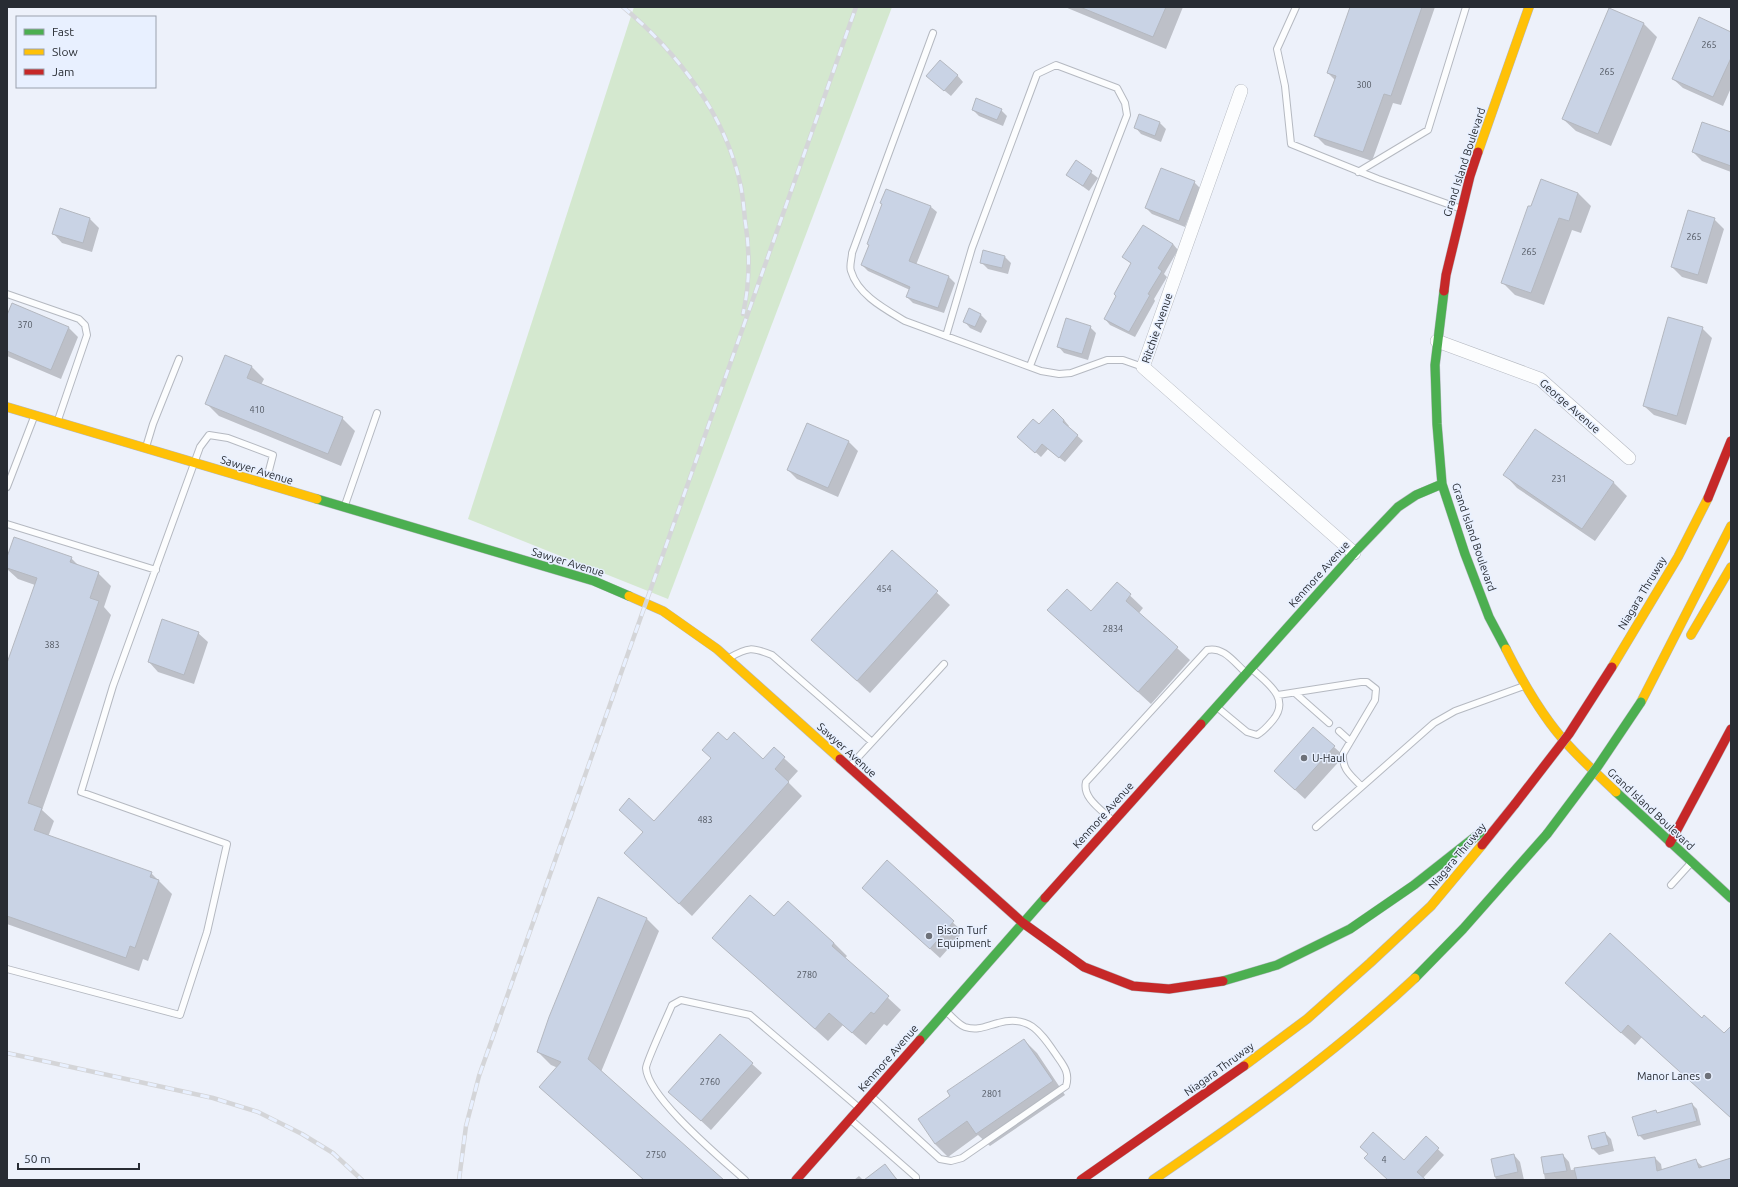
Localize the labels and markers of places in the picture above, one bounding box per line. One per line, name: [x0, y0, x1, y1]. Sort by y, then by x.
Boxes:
place label: U-Haul: [1312, 752, 1345, 764]
marker: U-Haul: [1299, 753, 1309, 763]
place label: Bison Turf Equipment: [937, 924, 992, 949]
marker: Bison Turf Equipment: [924, 931, 934, 941]
place label: Manor Lanes: [1637, 1070, 1700, 1082]
marker: Manor Lanes: [1703, 1071, 1713, 1081]

